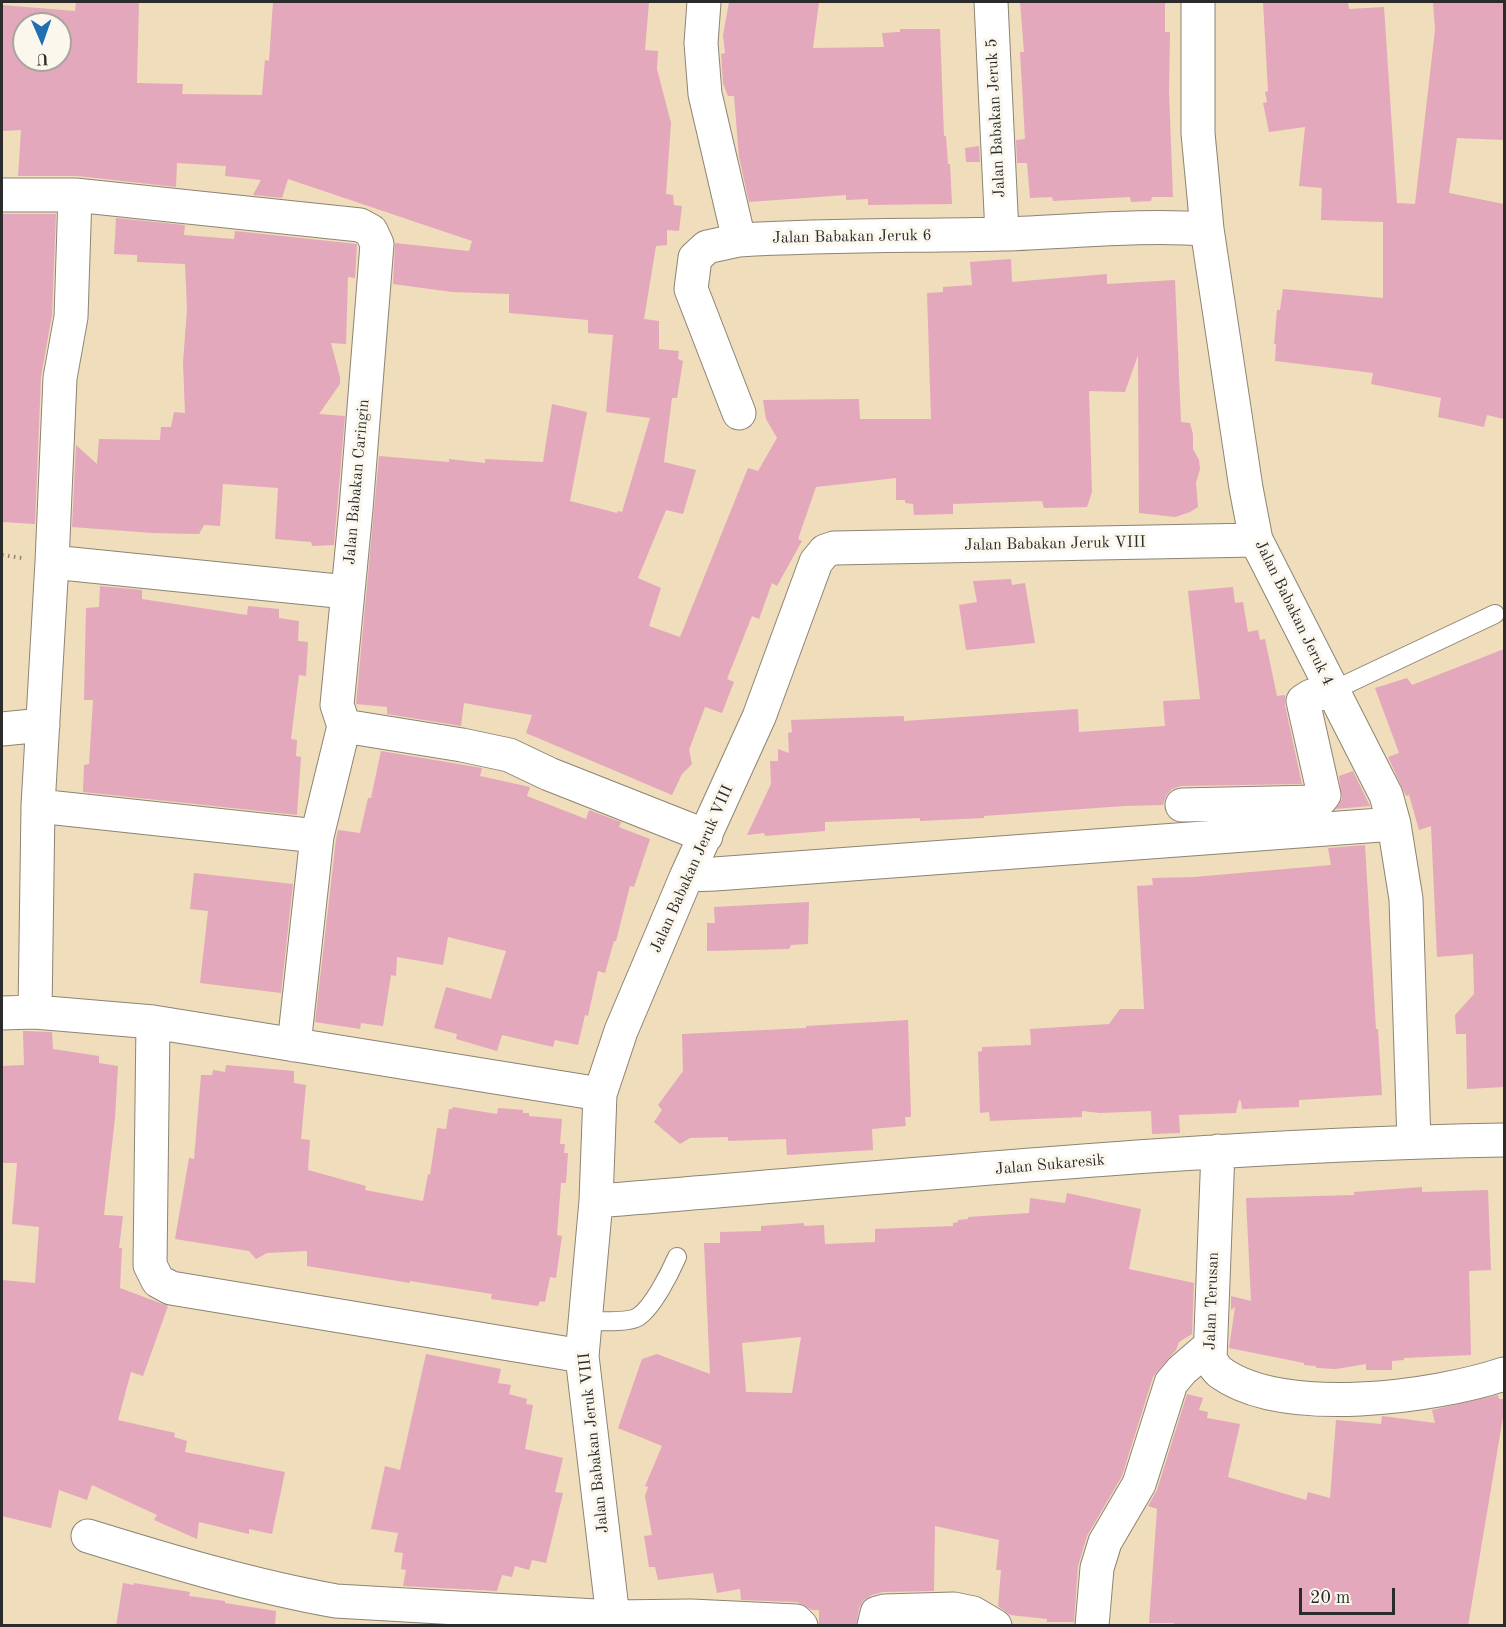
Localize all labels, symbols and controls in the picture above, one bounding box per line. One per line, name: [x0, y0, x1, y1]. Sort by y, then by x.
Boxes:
north arrow: [12, 12, 72, 72]
street label: Jalan Babakan Jeruk 5: [982, 38, 1010, 198]
text: U: [36, 50, 49, 66]
street label: Jalan Babakan Jeruk 6: [772, 226, 932, 248]
street label: Jalan Babakan Caringin: [340, 398, 374, 566]
street label: Jalan Babakan Jeruk VIII: [964, 533, 1146, 555]
street label: Jalan Babakan Jeruk 4: [1250, 537, 1338, 689]
street label: Jalan Babakan Jeruk VIII: [646, 782, 738, 956]
street label: Jalan Sukaresik: [994, 1151, 1106, 1179]
street label: Jalan Terusan: [1201, 1252, 1223, 1350]
street label: Jalan Babakan Jeruk VIII: [575, 1352, 613, 1534]
scale bar: [1302, 1576, 1398, 1614]
text: 20 m: [1310, 1589, 1350, 1607]

